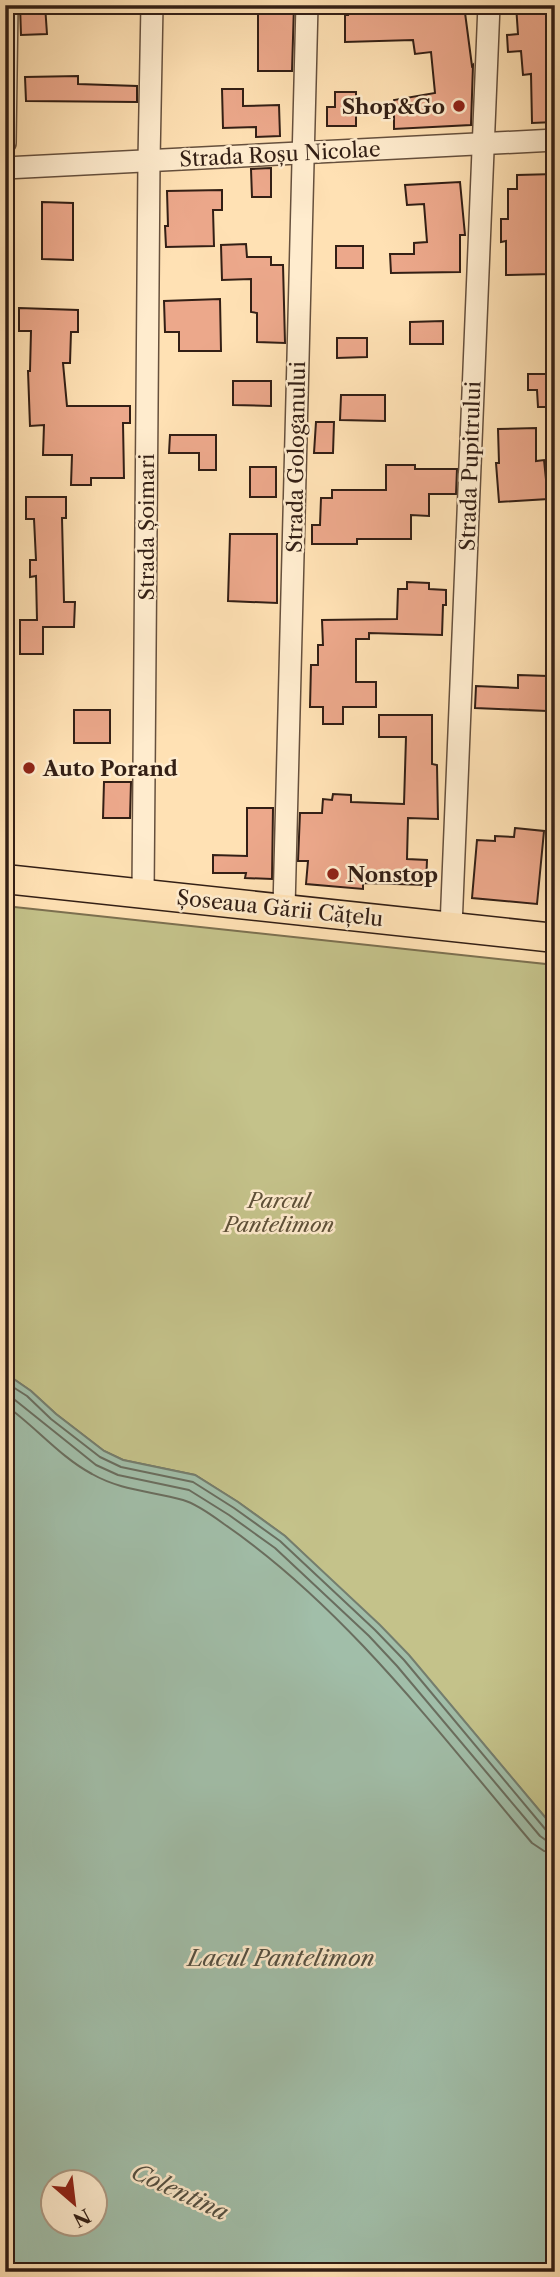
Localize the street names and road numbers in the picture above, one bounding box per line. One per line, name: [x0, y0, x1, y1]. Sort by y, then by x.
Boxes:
street label: Strada Roșu Nicolae: [179, 136, 381, 172]
street label: Strada Gologanului: [282, 361, 310, 553]
street label: Strada Pupitrului: [455, 381, 485, 551]
street label: Strada Șoimari: [134, 454, 159, 600]
street label: Șoseaua Gării Cățelu: [175, 885, 385, 931]

